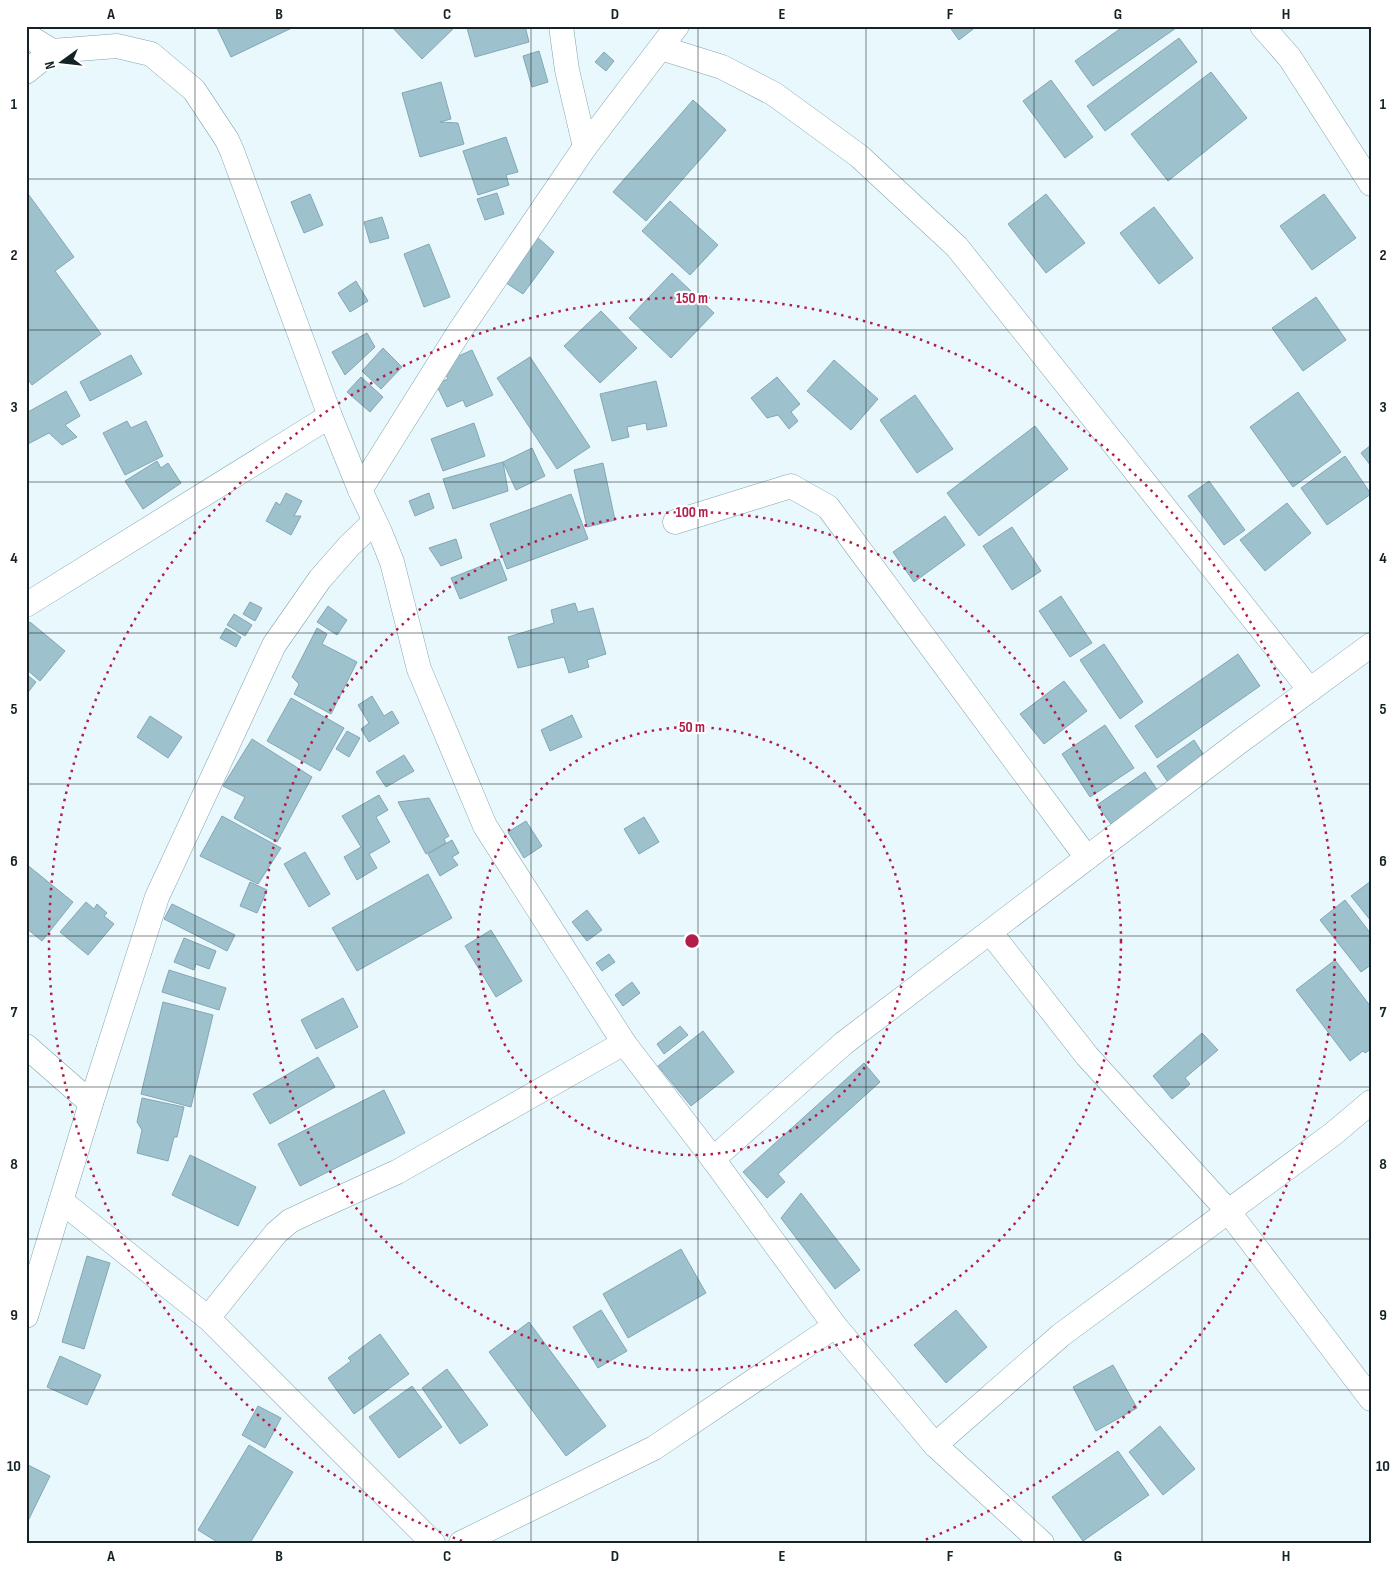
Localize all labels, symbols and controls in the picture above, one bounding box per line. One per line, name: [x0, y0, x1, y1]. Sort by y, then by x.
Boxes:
text: A: [106, 5, 115, 24]
text: B: [275, 5, 283, 24]
text: C: [443, 5, 451, 24]
text: D: [611, 5, 619, 24]
text: E: [779, 5, 786, 24]
text: F: [947, 5, 954, 24]
text: G: [1114, 5, 1122, 24]
text: H: [1282, 5, 1290, 24]
north arrow: [38, 38, 88, 88]
text: N: [41, 59, 59, 71]
text: 1: [11, 95, 18, 114]
text: 1: [1380, 95, 1387, 114]
text: 2: [10, 246, 18, 265]
text: 2: [1379, 246, 1387, 265]
text: 150 m: [676, 289, 708, 308]
text: 3: [10, 398, 18, 417]
text: 3: [1379, 398, 1387, 417]
text: 100 m: [676, 503, 708, 522]
text: 4: [10, 549, 18, 568]
text: 4: [1379, 549, 1387, 568]
text: 5: [10, 700, 18, 719]
text: 5: [1379, 700, 1387, 719]
text: 50 m: [679, 718, 705, 737]
text: 6: [10, 852, 18, 871]
text: 6: [1379, 852, 1387, 871]
centre of rings: [683, 932, 701, 950]
text: 7: [11, 1003, 18, 1022]
text: 7: [1380, 1003, 1387, 1022]
text: 8: [10, 1155, 18, 1174]
text: 8: [1379, 1155, 1387, 1174]
text: 9: [10, 1306, 18, 1325]
text: 9: [1379, 1306, 1387, 1325]
text: 10: [7, 1457, 21, 1476]
text: 10: [1376, 1457, 1390, 1476]
text: A: [106, 1547, 115, 1566]
text: B: [275, 1547, 283, 1566]
text: C: [443, 1547, 451, 1566]
text: D: [611, 1547, 619, 1566]
text: E: [779, 1547, 786, 1566]
text: F: [947, 1547, 954, 1566]
text: G: [1114, 1547, 1122, 1566]
text: H: [1282, 1547, 1290, 1566]

